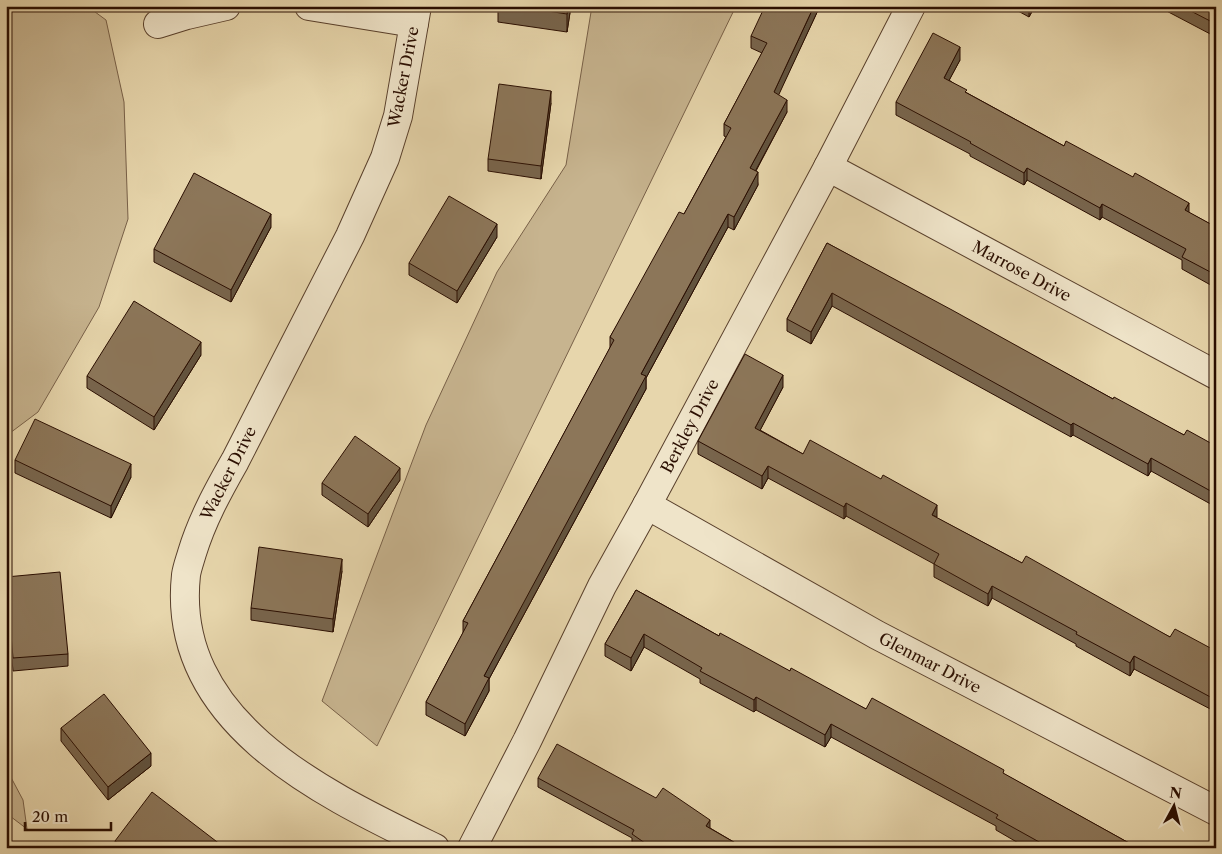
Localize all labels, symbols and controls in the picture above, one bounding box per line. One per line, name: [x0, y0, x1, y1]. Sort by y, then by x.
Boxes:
street label: Wacker Drive: [383, 25, 423, 130]
street label: Marrose Drive: [969, 236, 1075, 306]
street label: Berkley Drive: [656, 375, 723, 476]
street label: Wacker Drive: [195, 423, 260, 524]
street label: Glenmar Drive: [876, 628, 985, 697]
north arrow: [1150, 782, 1200, 832]
text: N: [1168, 783, 1183, 803]
scale bar: [25, 799, 111, 831]
text: 20 m: [32, 807, 68, 826]

